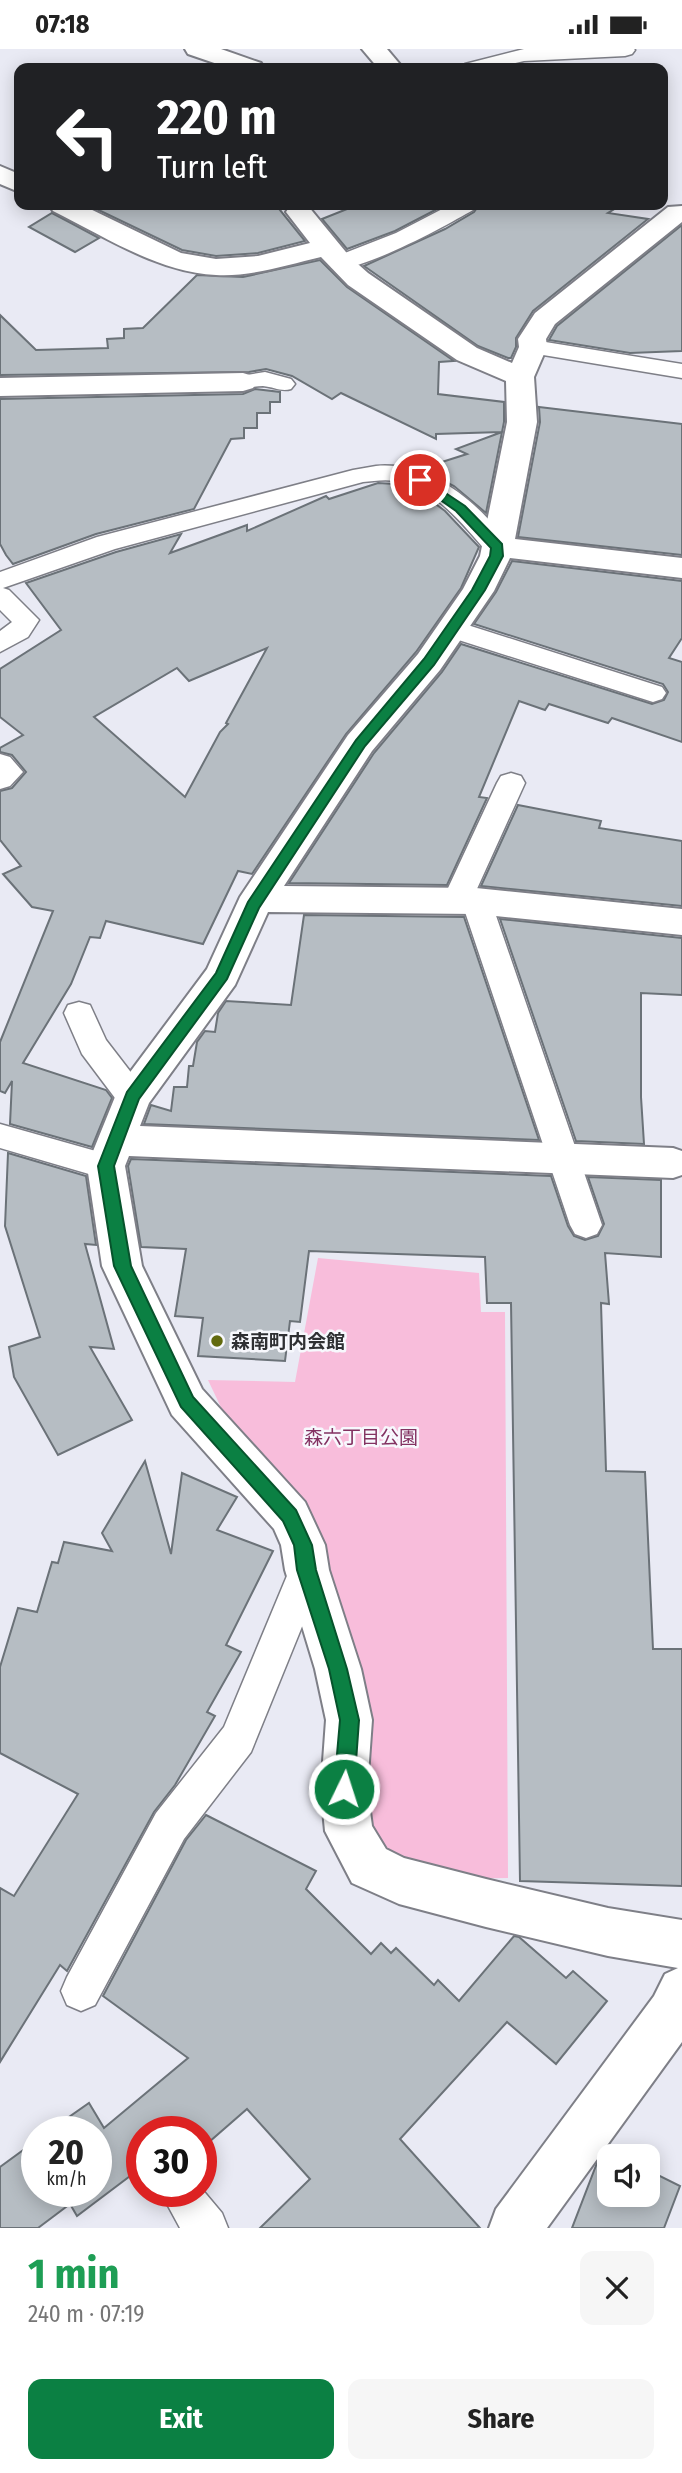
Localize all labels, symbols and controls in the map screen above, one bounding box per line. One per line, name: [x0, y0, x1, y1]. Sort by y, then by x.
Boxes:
text: 07:18: [35, 9, 90, 40]
text: 220 m: [157, 88, 277, 147]
icon: left: [42, 91, 133, 182]
text: Turn left: [157, 148, 267, 186]
pin: [390, 450, 450, 510]
icon: arrive: [401, 461, 439, 499]
place label: 森南町内会館: [231, 1330, 345, 1353]
marker: 森南町内会館: [209, 1333, 225, 1349]
park label: 森六丁目公園: [304, 1426, 418, 1449]
position arrow: [307, 1752, 381, 1826]
speed limit sign: 30: [126, 2116, 217, 2207]
text: 20: [49, 2131, 84, 2173]
map controls: [597, 2144, 660, 2207]
button: sound: [597, 2144, 660, 2207]
text: km/h: [46, 2168, 87, 2190]
text: 1 min: [28, 2249, 119, 2299]
button: close: [580, 2251, 654, 2325]
text: 240 m · 07:19: [28, 2300, 145, 2328]
button: Exit: [28, 2379, 334, 2459]
button: Share: [348, 2379, 654, 2459]

